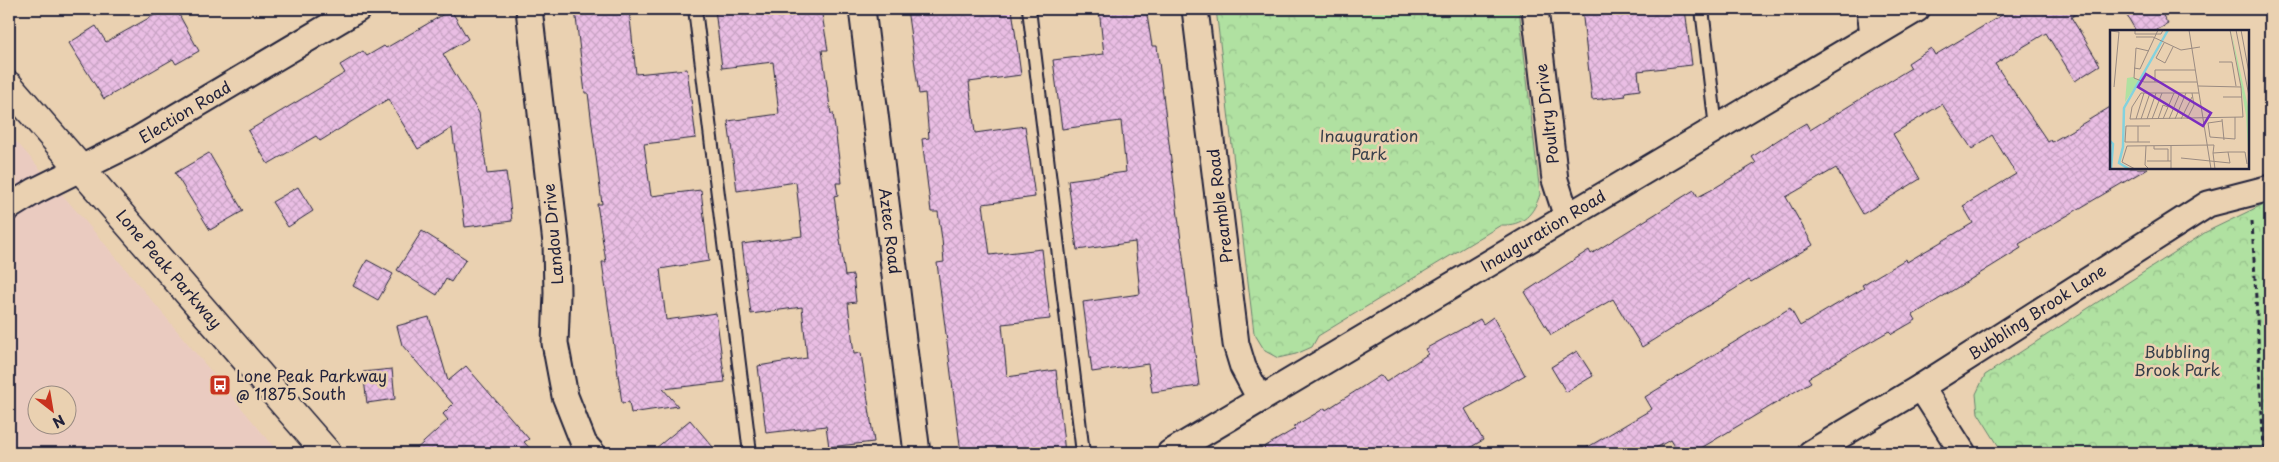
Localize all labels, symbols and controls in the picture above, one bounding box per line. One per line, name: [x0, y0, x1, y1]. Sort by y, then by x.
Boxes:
inset map: [2110, 30, 2249, 169]
street label: Poultry Drive: [1528, 62, 1564, 166]
street label: Election Road: [134, 74, 235, 148]
park label: Inauguration Park: [1320, 123, 1418, 165]
street label: Preamble Road: [1200, 147, 1238, 265]
street label: Landou Drive: [536, 182, 568, 286]
street label: Inauguration Road: [1475, 183, 1610, 277]
street label: Aztec Road: [874, 186, 908, 275]
street label: Lone Peak Parkway: [111, 203, 228, 333]
street label: Bubbling Brook Lane: [1963, 257, 2110, 365]
park label: Bubbling Brook Park: [2134, 339, 2220, 381]
place label: Lone Peak Parkway @ 11875 South: [236, 363, 387, 405]
bus stop icon: Lone Peak Parkway @ 11875 South: [208, 373, 232, 397]
north arrow: [28, 384, 78, 434]
text: N: [49, 410, 69, 433]

